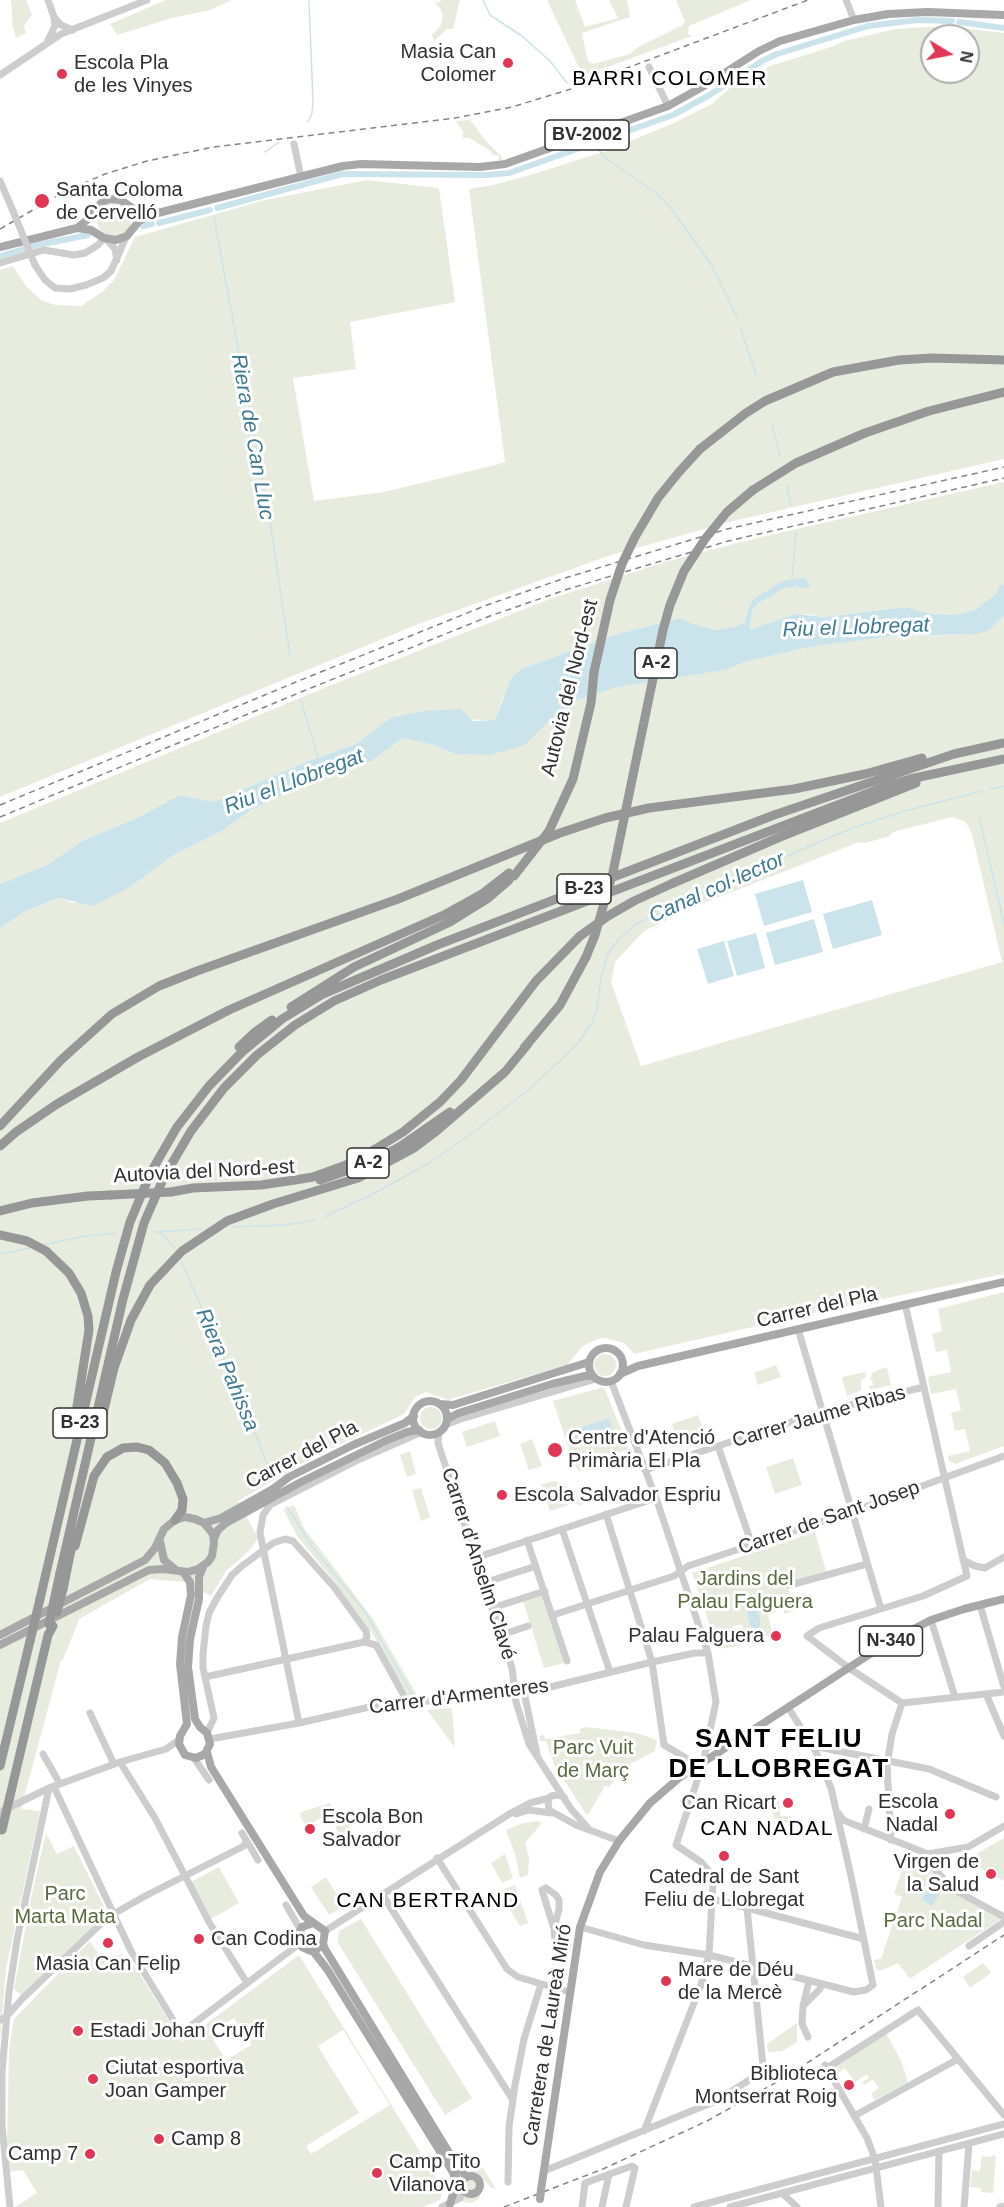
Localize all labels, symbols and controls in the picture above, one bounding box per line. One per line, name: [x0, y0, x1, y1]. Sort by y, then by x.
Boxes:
north arrow: [920, 24, 980, 84]
place label: Masia Can Colomer: [400, 40, 496, 87]
text: N: [957, 50, 976, 64]
place label: Escola Pla de les Vinyes: [74, 51, 193, 98]
marker: Masia Can Colomer: [501, 56, 515, 70]
district label: BARRI COLOMER: [572, 66, 768, 92]
marker: Escola Pla de les Vinyes: [55, 67, 69, 81]
road number: BV-2002: [545, 120, 629, 150]
place label: Santa Coloma de Cervelló: [56, 178, 183, 225]
marker: Santa Coloma de Cervelló: [33, 192, 51, 210]
water label: Riera de Can Lluc: [225, 352, 279, 522]
street label: Autovia del Nord-est: [536, 597, 604, 779]
water label: Riu el Llobregat: [782, 613, 930, 643]
road number: A-2: [635, 648, 677, 678]
water label: Riu el Llobregat: [221, 744, 367, 820]
water label: Canal col·lector: [645, 847, 789, 929]
road number: B-23: [557, 874, 611, 904]
road number: A-2: [347, 1148, 389, 1178]
street label: Autovia del Nord-est: [113, 1155, 295, 1189]
street label: Carrer del Pla: [754, 1282, 880, 1334]
water label: Riera Pahissa: [190, 1305, 264, 1435]
street label: Carrer Jaume Ribas: [730, 1381, 908, 1453]
road number: B-23: [53, 1408, 107, 1438]
street label: Carrer del Pla: [242, 1415, 362, 1495]
place label: Centre d'Atenció Primària El Pla: [568, 1426, 715, 1473]
marker: Centre d'Atenció Primària El Pla: [546, 1441, 564, 1459]
street label: Carrer d'Anselm Clavé: [436, 1465, 520, 1663]
street label: Carrer de Sant Josep: [735, 1476, 923, 1560]
place label: Escola Salvador Espriu: [514, 1483, 721, 1507]
marker: Escola Salvador Espriu: [495, 1488, 509, 1502]
park label: Jardins del Palau Falguera: [677, 1567, 813, 1614]
place label: Palau Falguera: [628, 1624, 764, 1648]
road number: N-340: [860, 1626, 922, 1656]
marker: Palau Falguera: [769, 1629, 783, 1643]
street label: Carrer d'Armenteres: [368, 1674, 550, 1720]
district label: SANT FELIU DE LLOBREGAT: [668, 1724, 890, 1786]
park label: Parc Vuit de Març: [553, 1736, 633, 1783]
place label: Escola Nadal: [878, 1790, 938, 1837]
place label: Can Ricart: [682, 1791, 776, 1815]
marker: Can Ricart: [781, 1796, 795, 1810]
place label: Escola Bon Salvador: [322, 1805, 423, 1852]
marker: Escola Nadal: [943, 1807, 957, 1821]
district label: CAN NADAL: [700, 1816, 834, 1842]
marker: Escola Bon Salvador: [303, 1822, 317, 1836]
marker: Catedral de Sant Feliu de Llobregat: [717, 1849, 731, 1863]
place label: Virgen de la Salud: [894, 1850, 979, 1897]
place label: Catedral de Sant Feliu de Llobregat: [644, 1865, 804, 1912]
marker: Virgen de la Salud: [984, 1867, 998, 1881]
park label: Parc Marta Mata: [14, 1882, 116, 1929]
district label: CAN BERTRAND: [336, 1888, 520, 1914]
park label: Parc Nadal: [884, 1909, 982, 1933]
street label: Carretera de Laureà Miró: [519, 1922, 577, 2148]
place label: Can Codina: [211, 1927, 317, 1951]
marker: Can Codina: [192, 1932, 206, 1946]
marker: Masia Can Felip: [101, 1936, 115, 1950]
place label: Masia Can Felip: [36, 1952, 180, 1976]
place label: Mare de Déu de la Mercè: [678, 1958, 794, 2005]
marker: Mare de Déu de la Mercè: [659, 1974, 673, 1988]
place label: Estadi Johan Cruyff: [90, 2019, 264, 2043]
marker: Estadi Johan Cruyff: [71, 2024, 85, 2038]
place label: Ciutat esportiva Joan Gamper: [105, 2056, 244, 2103]
place label: Biblioteca Montserrat Roig: [695, 2062, 837, 2109]
marker: Ciutat esportiva Joan Gamper: [86, 2072, 100, 2086]
marker: Biblioteca Montserrat Roig: [842, 2078, 856, 2092]
place label: Camp 8: [171, 2127, 241, 2151]
marker: Camp 8: [152, 2132, 166, 2146]
place label: Camp 7: [8, 2142, 78, 2166]
marker: Camp 7: [83, 2147, 97, 2161]
place label: Camp Tito Vilanova: [389, 2150, 481, 2197]
marker: Camp Tito Vilanova: [370, 2166, 384, 2180]

